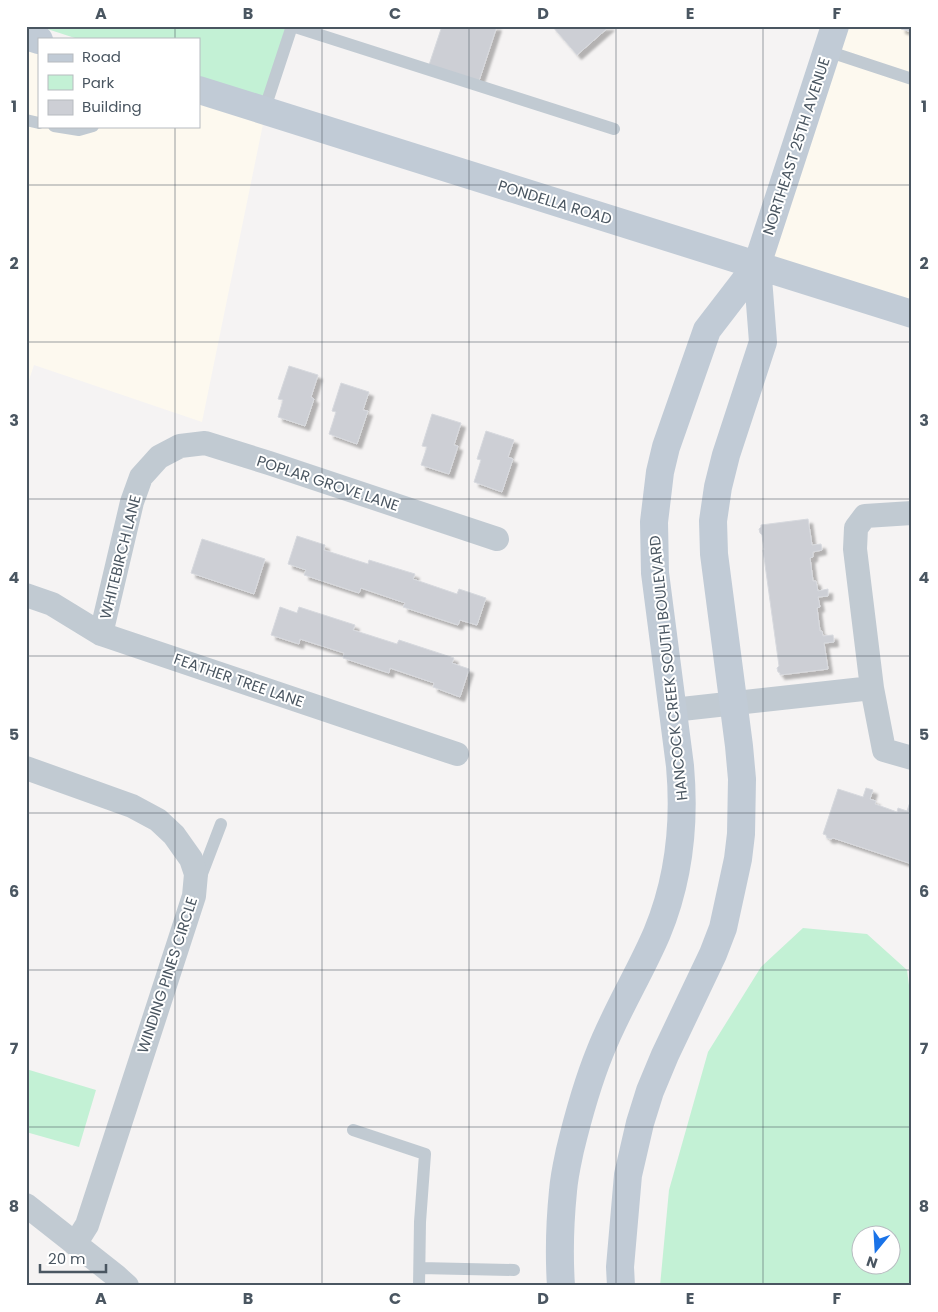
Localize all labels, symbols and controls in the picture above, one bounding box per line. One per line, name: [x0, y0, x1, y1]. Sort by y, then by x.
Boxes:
text: A: [95, 2, 107, 25]
text: B: [243, 2, 253, 25]
text: C: [389, 2, 401, 25]
text: D: [537, 2, 549, 25]
text: E: [686, 2, 694, 25]
text: F: [833, 2, 842, 25]
legend: [38, 38, 200, 128]
text: Road: [82, 46, 121, 67]
street label: NORTHEAST 25TH AVENUE: [757, 55, 835, 237]
text: Park: [82, 72, 114, 93]
text: 1: [11, 95, 17, 118]
text: 1: [921, 95, 927, 118]
text: Building: [82, 96, 142, 117]
street label: PONDELLA ROAD: [495, 175, 615, 229]
text: 2: [9, 252, 19, 275]
text: 2: [919, 252, 929, 275]
text: 3: [9, 409, 19, 432]
text: 3: [919, 409, 929, 432]
street label: POPLAR GROVE LANE: [254, 450, 402, 516]
street label: WHITEBIRCH LANE: [94, 493, 146, 621]
street label: HANCOCK CREEK SOUTH BOULEVARD: [644, 534, 692, 802]
text: 4: [9, 566, 20, 589]
text: 4: [919, 566, 930, 589]
street label: FEATHER TREE LANE: [171, 648, 307, 712]
text: 5: [9, 723, 19, 746]
text: 5: [919, 723, 929, 746]
text: 6: [9, 880, 19, 903]
text: 6: [919, 880, 929, 903]
street label: WINDING PINES CIRCLE: [132, 894, 202, 1056]
text: 7: [10, 1037, 19, 1060]
text: 7: [920, 1037, 929, 1060]
text: 8: [9, 1195, 19, 1218]
text: 8: [919, 1195, 929, 1218]
north arrow: [850, 1224, 900, 1274]
scale bar: [40, 1242, 106, 1274]
text: 20 m: [48, 1248, 86, 1269]
text: N: [864, 1251, 880, 1274]
text: A: [95, 1287, 107, 1310]
text: B: [243, 1287, 253, 1310]
text: C: [389, 1287, 401, 1310]
text: D: [537, 1287, 549, 1310]
text: E: [686, 1287, 694, 1310]
text: F: [833, 1287, 842, 1310]

